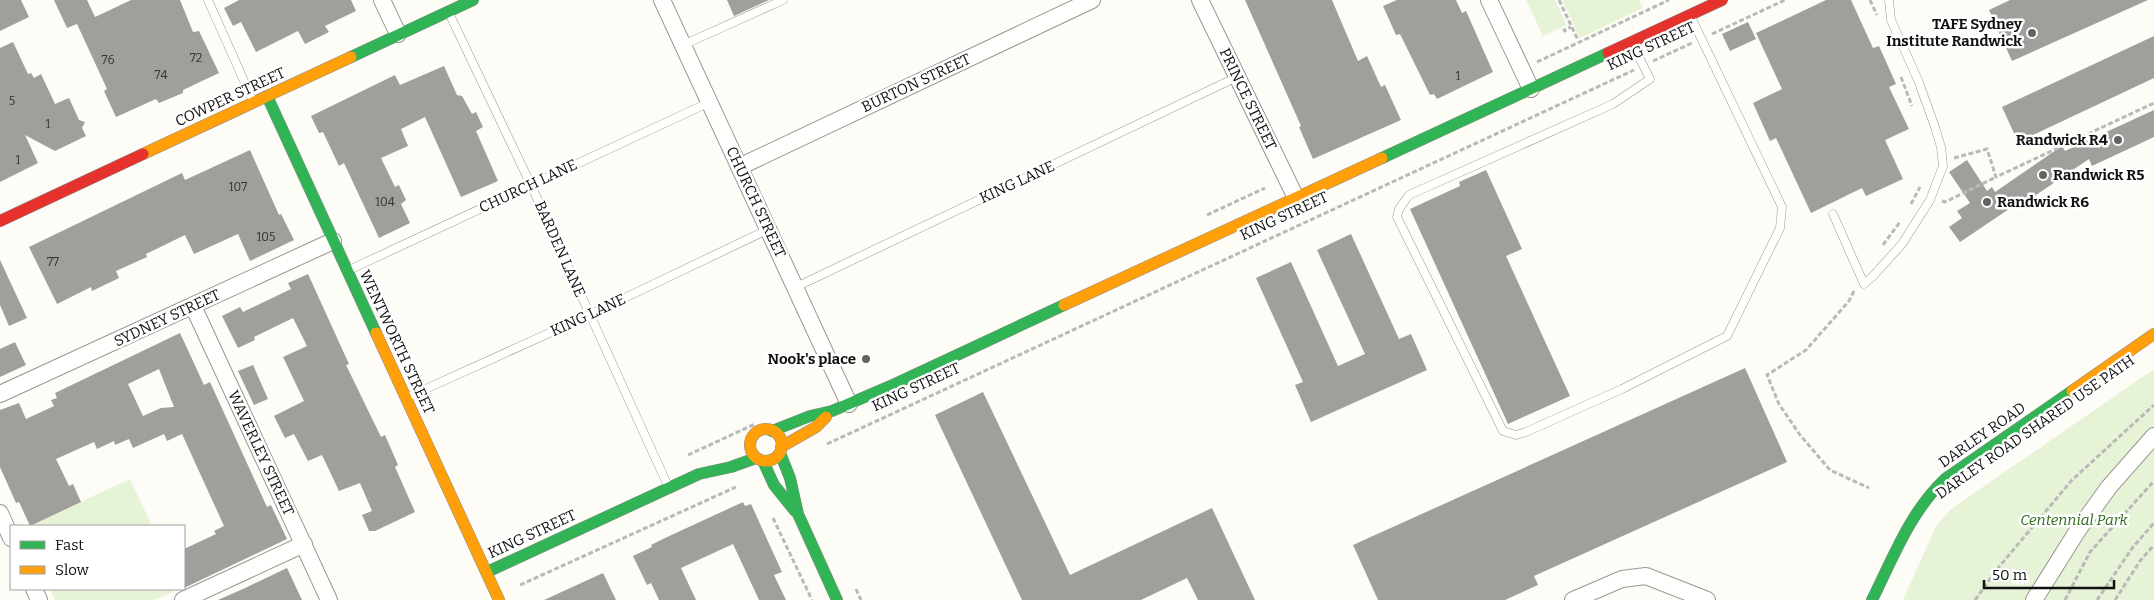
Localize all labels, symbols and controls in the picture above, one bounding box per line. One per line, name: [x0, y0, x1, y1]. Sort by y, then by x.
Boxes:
place label: TAFE Sydney Institute Randwick: [1886, 15, 2023, 50]
street label: KING STREET: [1604, 18, 1698, 74]
marker: TAFE Sydney Institute Randwick: [2026, 27, 2038, 39]
street label: PRINCE STREET: [1216, 45, 1281, 153]
street label: BURTON STREET: [859, 50, 974, 116]
house number: 72: [190, 51, 202, 65]
house number: 76: [102, 53, 114, 67]
street label: COWPER STREET: [172, 64, 288, 130]
house number: 74: [155, 68, 167, 82]
house number: 1: [1456, 69, 1461, 83]
house number: 5: [9, 94, 15, 108]
house number: 1: [46, 117, 51, 131]
place label: Randwick R4: [2016, 131, 2108, 149]
marker: Randwick R4: [2112, 134, 2124, 146]
street label: CHURCH STREET: [722, 144, 790, 261]
house number: 1: [16, 153, 21, 167]
street label: CHURCH LANE: [476, 155, 580, 217]
street label: KING LANE: [977, 157, 1057, 207]
place label: Randwick R5: [2053, 166, 2144, 184]
marker: Randwick R5: [2037, 169, 2049, 181]
house number: 107: [229, 180, 247, 194]
street label: KING STREET: [1237, 188, 1331, 244]
place label: Randwick R6: [1997, 193, 2089, 211]
house number: 104: [375, 195, 395, 209]
marker: Randwick R6: [1981, 196, 1993, 208]
street label: BARDEN LANE: [531, 198, 589, 300]
house number: 105: [257, 230, 275, 244]
house number: 77: [47, 255, 59, 269]
street label: WENTWORTH STREET: [356, 267, 438, 417]
street label: SYDNEY STREET: [111, 285, 223, 350]
street label: KING LANE: [548, 290, 628, 340]
place label: Nook's place: [767, 350, 856, 368]
street label: DARLEY ROAD SHARED USE PATH: [1932, 351, 2138, 503]
marker: Nook's place: [860, 353, 872, 365]
street label: KING STREET: [869, 359, 963, 415]
street label: WAVERLEY STREET: [224, 388, 298, 519]
street label: DARLEY ROAD: [1935, 398, 2029, 472]
street label: KING STREET: [485, 506, 579, 562]
park label: Centennial Park: [2020, 511, 2129, 529]
legend: [10, 525, 185, 590]
text: Fast: [55, 536, 84, 554]
scale bar: [1984, 558, 2114, 590]
text: Slow: [55, 561, 90, 579]
text: 50 m: [1992, 566, 2028, 584]

